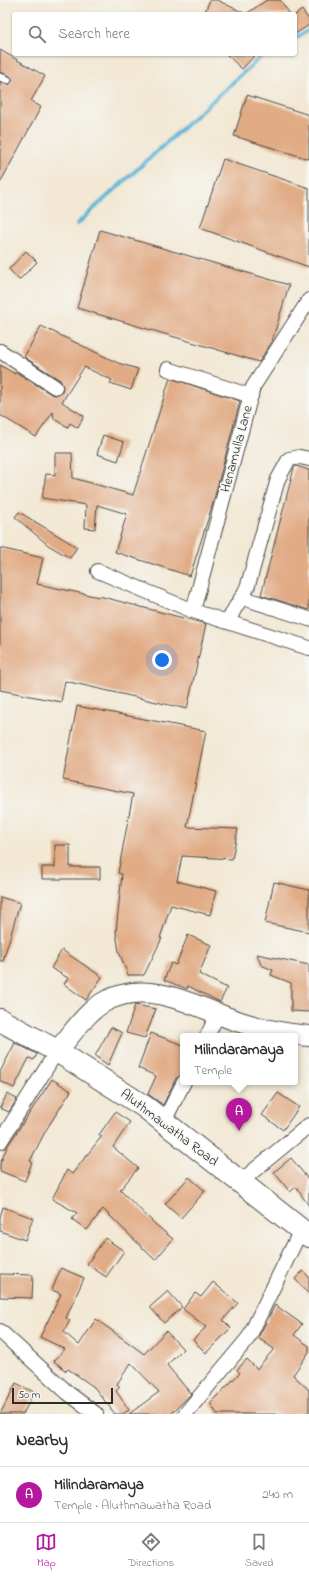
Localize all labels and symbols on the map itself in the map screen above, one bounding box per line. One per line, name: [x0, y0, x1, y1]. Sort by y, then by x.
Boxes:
street label: Henamulla Lane: [215, 402, 259, 495]
your location: [152, 650, 172, 670]
street label: Aluthmawatha Road: [115, 1084, 223, 1172]
pin: A: [226, 1098, 252, 1131]
scale bar: [12, 1386, 113, 1405]

